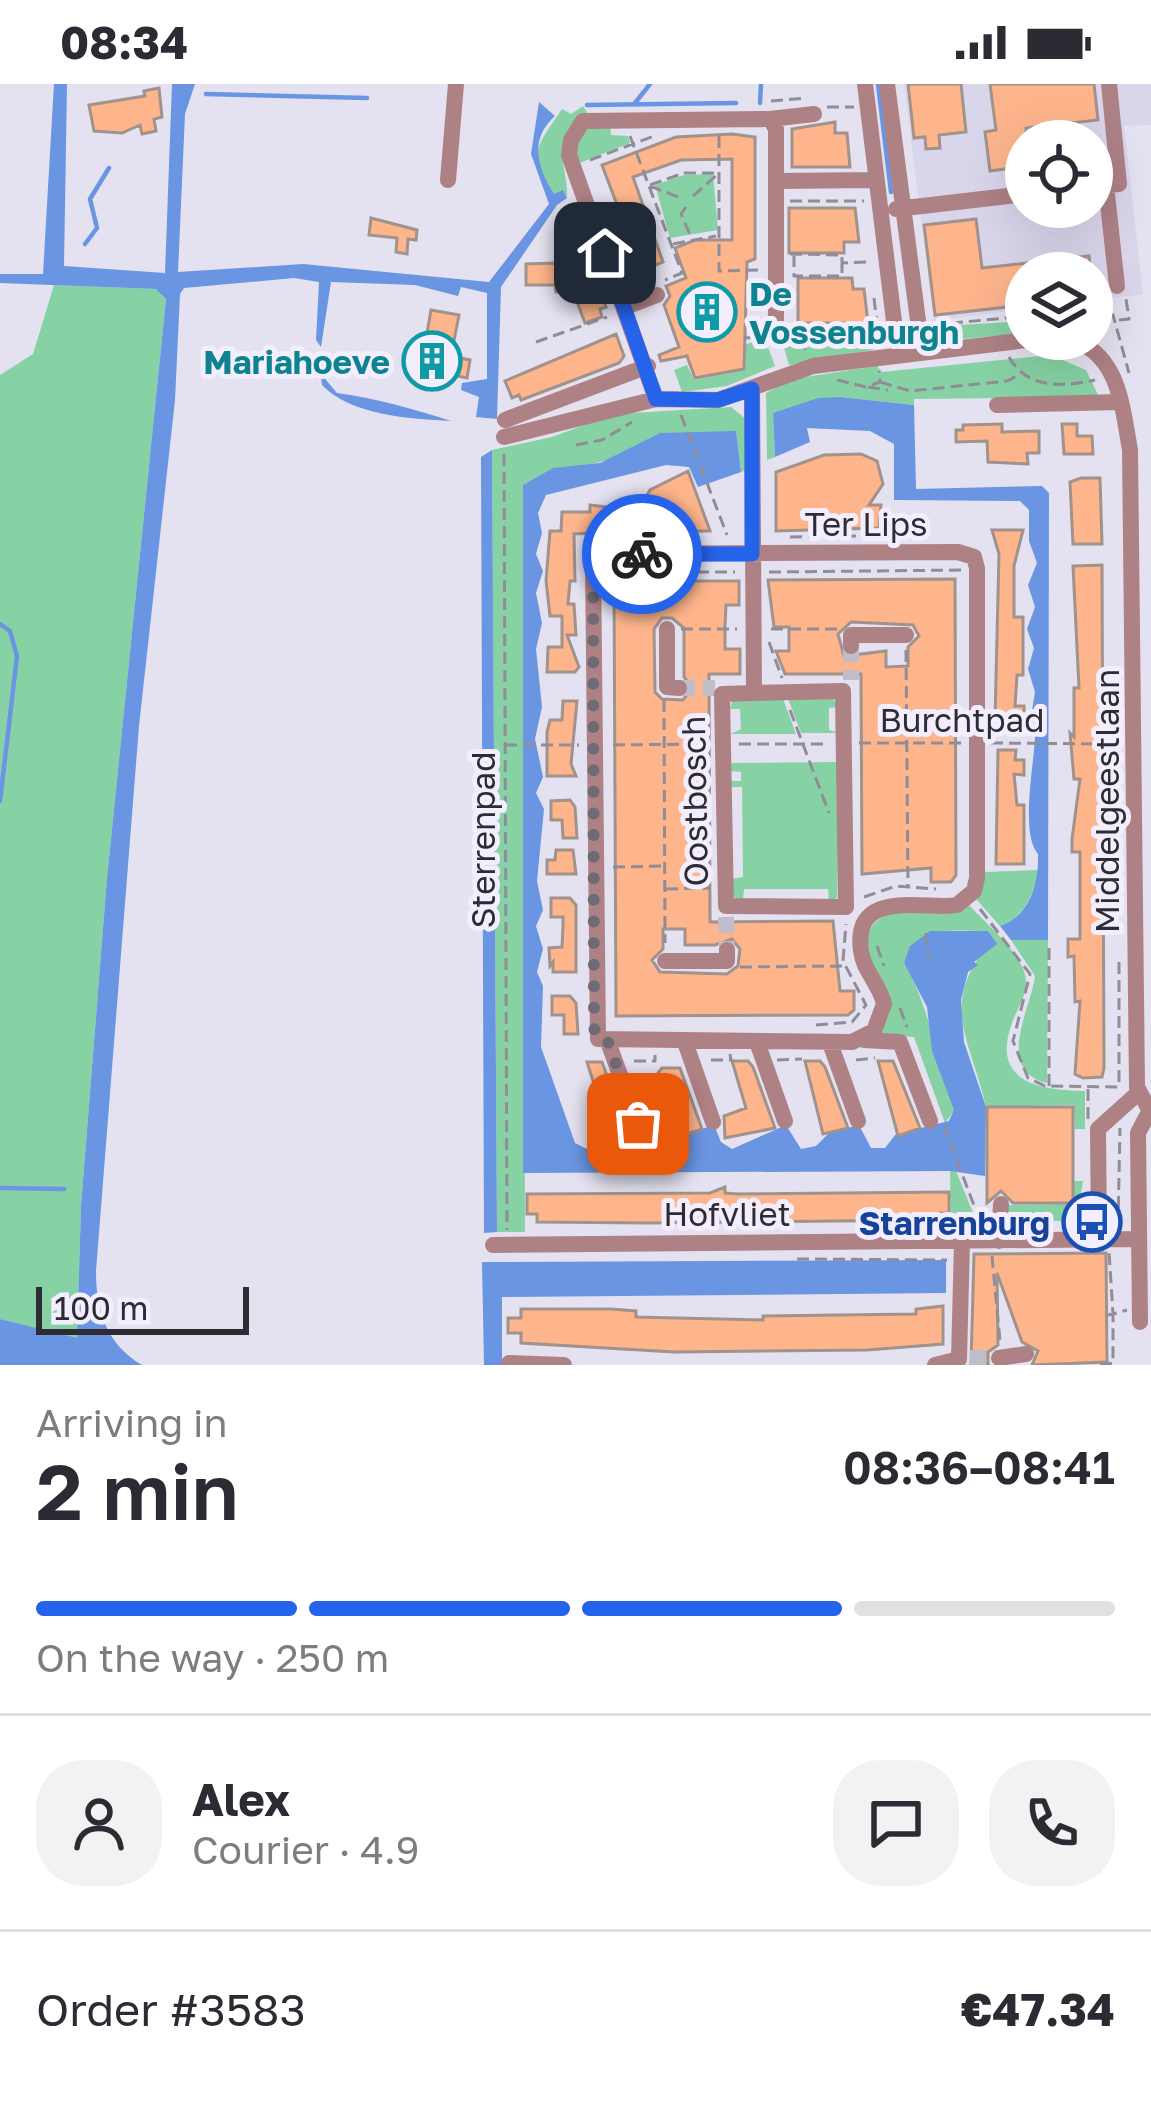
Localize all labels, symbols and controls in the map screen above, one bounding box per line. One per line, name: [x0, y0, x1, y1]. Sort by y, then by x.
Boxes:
text: 08:34: [60, 15, 188, 69]
map controls: [1005, 120, 1113, 360]
button: locate: [1005, 120, 1113, 228]
pin: [554, 202, 656, 304]
icon: home: [572, 220, 638, 286]
button: layers: [1005, 252, 1113, 360]
place label: De Vossenburgh: [749, 274, 959, 351]
building icon: De Vossenburgh: [676, 281, 738, 343]
building icon: Mariahoeve: [401, 330, 463, 392]
place label: Mariahoeve: [203, 342, 390, 381]
courier: [582, 494, 702, 614]
street label: Ter Lips: [804, 504, 928, 543]
icon: bike: [609, 521, 675, 587]
street label: Middelgeestlaan: [1087, 669, 1126, 933]
street label: Burchtpad: [880, 700, 1045, 739]
street label: Oostbosch: [673, 715, 715, 887]
street label: Sterrenpad: [463, 752, 502, 928]
pin: [587, 1073, 689, 1175]
icon: bag: [605, 1091, 671, 1157]
bus stop icon: Starrenburg: [1061, 1191, 1123, 1253]
street label: Hofvliet: [663, 1194, 791, 1233]
place label: Starrenburg: [859, 1203, 1050, 1242]
scale bar: [36, 1281, 249, 1334]
text: 100 m: [54, 1288, 148, 1327]
text: Arriving in: [36, 1399, 227, 1446]
text: 08:36–08:41: [843, 1440, 1115, 1494]
text: 2 min: [36, 1444, 239, 1537]
text: On the way · 250 m: [36, 1634, 389, 1681]
button: person: [36, 1760, 162, 1886]
button: chat: [833, 1760, 959, 1886]
button: phone: [989, 1760, 1115, 1886]
text: Alex: [192, 1772, 290, 1826]
text: Courier · 4.9: [192, 1826, 419, 1873]
text: Order #3583: [36, 1982, 306, 2036]
text: €47.34: [961, 1982, 1115, 2036]

